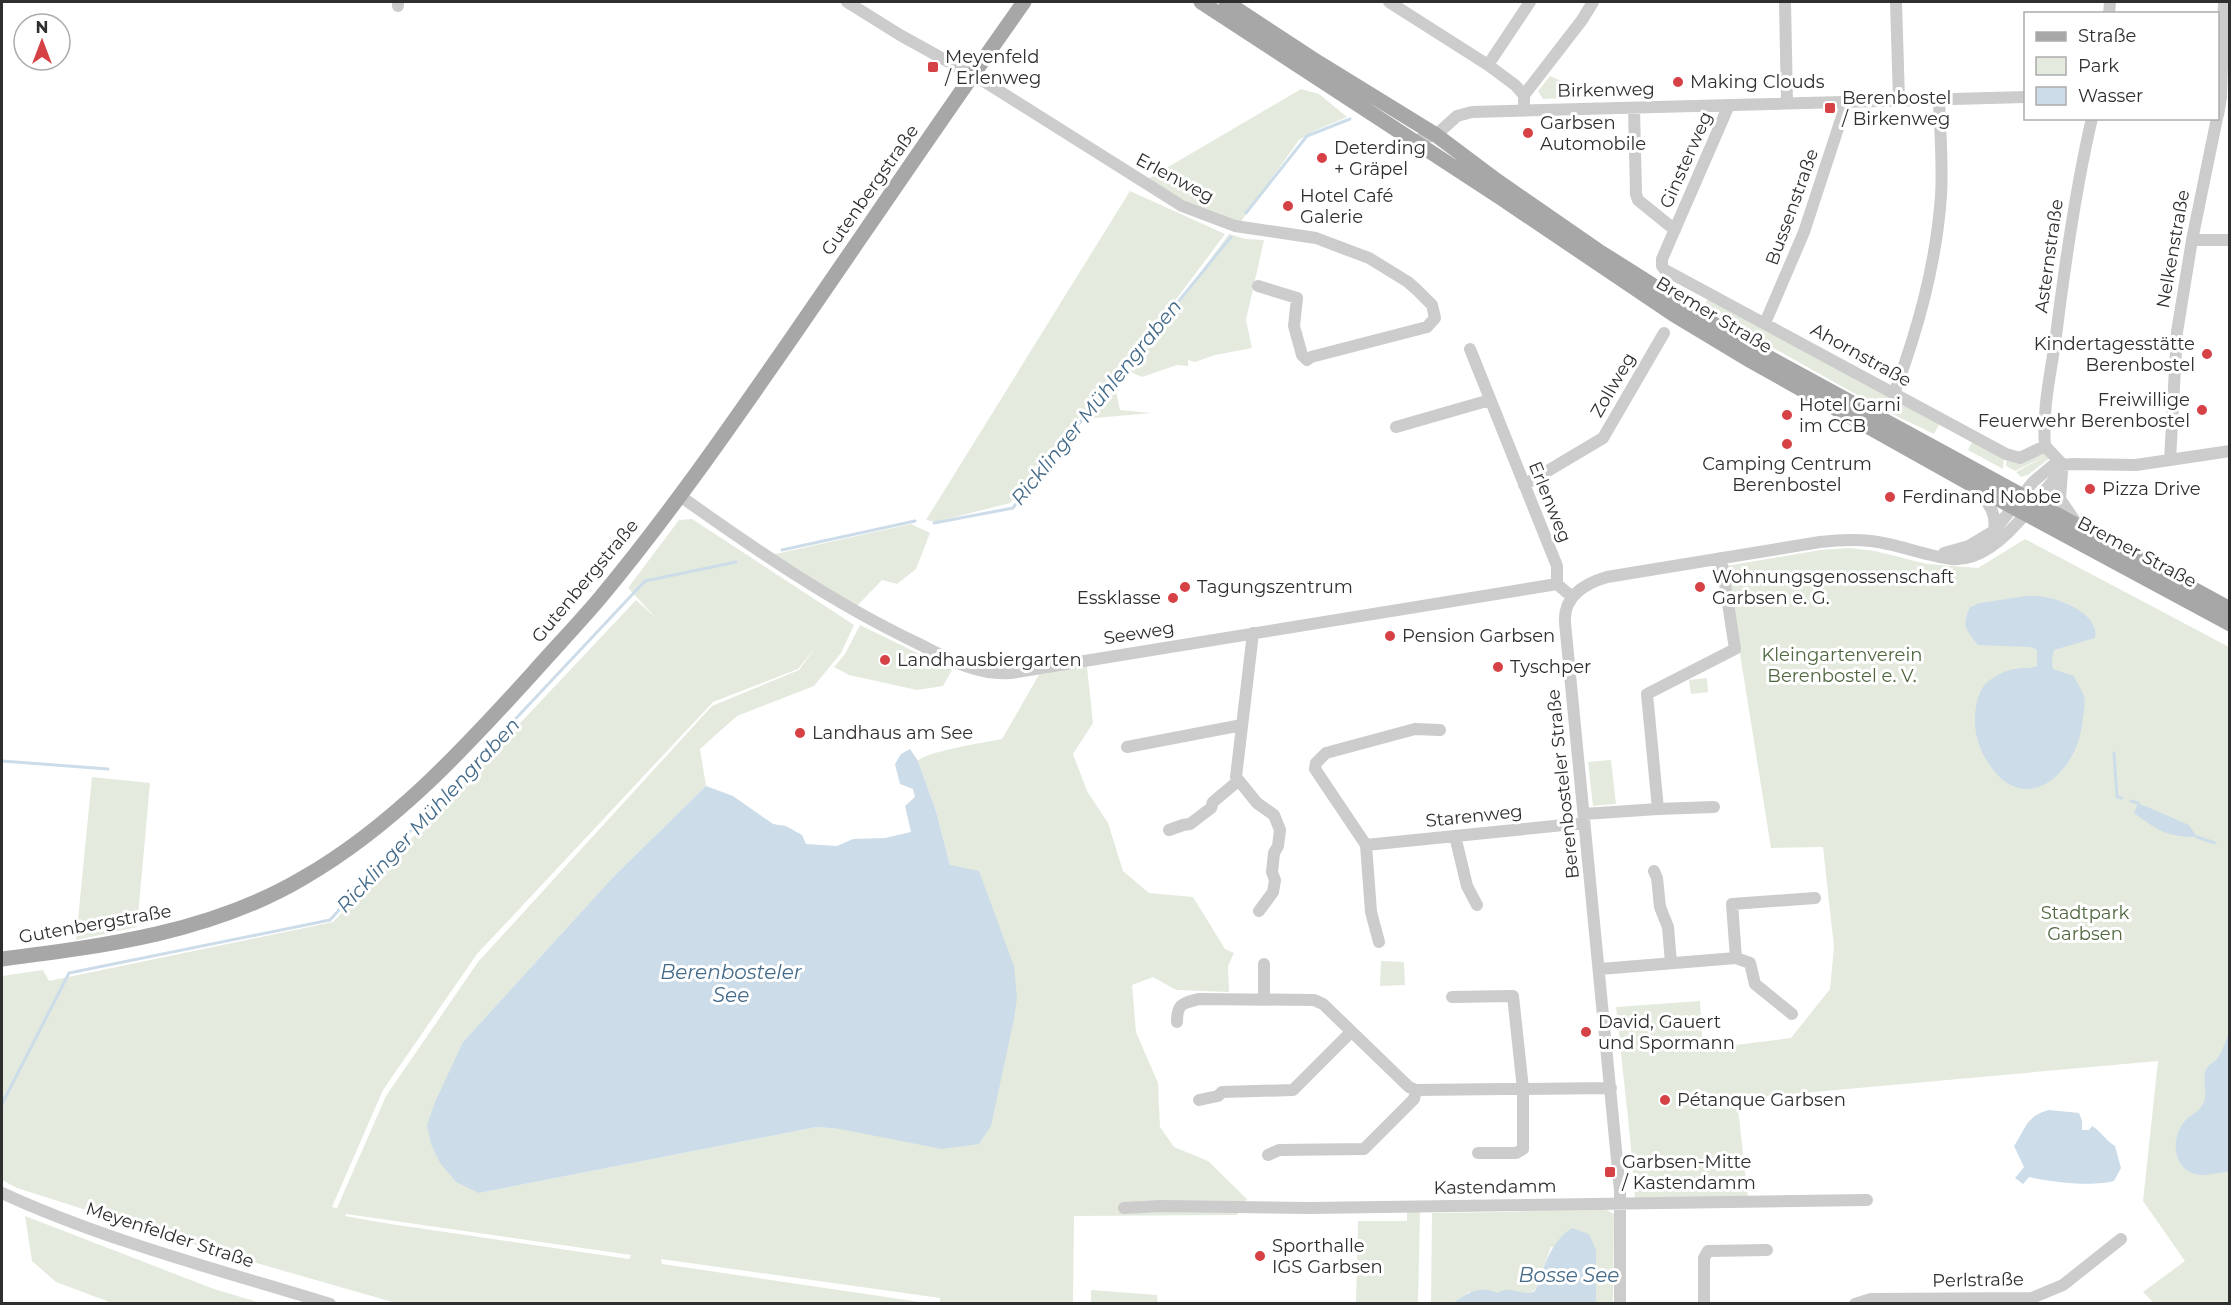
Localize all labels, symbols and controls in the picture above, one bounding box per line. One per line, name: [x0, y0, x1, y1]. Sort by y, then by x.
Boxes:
north arrow: [12, 12, 72, 72]
legend: [2024, 12, 2219, 120]
text: N: [36, 18, 48, 37]
text: Straße: [2078, 25, 2137, 47]
place label: Meyenfeld / Erlenweg: [944, 46, 1041, 89]
text: Park: [2078, 55, 2119, 77]
marker: Meyenfeld / Erlenweg: [926, 60, 940, 74]
place label: Making Clouds: [1690, 71, 1825, 93]
marker: Making Clouds: [1671, 75, 1685, 89]
street label: Birkenweg: [1557, 78, 1655, 102]
text: Wasser: [2078, 85, 2143, 107]
place label: Berenbostel / Birkenweg: [1841, 87, 1951, 130]
marker: Berenbostel / Birkenweg: [1823, 101, 1837, 115]
street label: Ginsterweg: [1655, 108, 1717, 212]
place label: Garbsen Automobile: [1540, 112, 1646, 155]
street label: Gutenbergstraße: [817, 120, 923, 260]
marker: Garbsen Automobile: [1521, 126, 1535, 140]
place label: Deterding + Gräpel: [1334, 137, 1426, 180]
street label: Bussenstraße: [1761, 146, 1823, 268]
street label: Erlenweg: [1132, 148, 1218, 208]
marker: Deterding + Gräpel: [1315, 151, 1329, 165]
place label: Hotel Café Galerie: [1300, 185, 1394, 228]
street label: Nelkenstraße: [2152, 188, 2194, 310]
street label: Asternstraße: [2030, 198, 2068, 314]
marker: Hotel Café Galerie: [1281, 199, 1295, 213]
street label: Bremer Straße: [1652, 272, 1776, 358]
water label: Ricklinger Mühlengraben: [1006, 294, 1186, 510]
street label: Ahornstraße: [1807, 318, 1915, 392]
place label: Kindertagesstätte Berenbostel: [2034, 333, 2195, 376]
marker: Kindertagesstätte Berenbostel: [2200, 347, 2214, 361]
street label: Zollweg: [1586, 349, 1640, 421]
place label: Freiwillige Feuerwehr Berenbostel: [1978, 389, 2190, 432]
place label: Hotel Garni im CCB: [1799, 394, 1901, 437]
marker: Freiwillige Feuerwehr Berenbostel: [2195, 403, 2209, 417]
marker: Hotel Garni im CCB: [1780, 408, 1794, 422]
marker: Camping Centrum Berenbostel: [1780, 437, 1794, 451]
place label: Camping Centrum Berenbostel: [1702, 453, 1872, 496]
street label: Erlenweg: [1524, 458, 1576, 546]
place label: Pizza Drive: [2102, 478, 2201, 500]
marker: Pizza Drive: [2083, 482, 2097, 496]
place label: Ferdinand Nobbe: [1902, 486, 2061, 508]
marker: Ferdinand Nobbe: [1883, 490, 1897, 504]
street label: Bremer Straße: [2074, 511, 2200, 593]
street label: Gutenbergstraße: [527, 515, 643, 647]
place label: Wohnungsgenossenschaft Garbsen e. G.: [1712, 566, 1954, 609]
place label: Tagungszentrum: [1197, 576, 1353, 598]
marker: Tagungszentrum: [1178, 580, 1192, 594]
marker: Wohnungsgenossenschaft Garbsen e. G.: [1693, 580, 1707, 594]
place label: Essklasse: [1077, 587, 1161, 609]
marker: Essklasse: [1166, 591, 1180, 605]
street label: Seeweg: [1102, 617, 1176, 649]
place label: Pension Garbsen: [1402, 625, 1555, 647]
marker: Pension Garbsen: [1383, 629, 1397, 643]
park label: Kleingartenverein Berenbostel e. V.: [1761, 644, 1923, 687]
place label: Landhausbiergarten: [897, 649, 1082, 671]
marker: Landhausbiergarten: [878, 653, 892, 667]
place label: Tyschper: [1510, 656, 1591, 678]
marker: Tyschper: [1491, 660, 1505, 674]
street label: Berenbosteler Straße: [1542, 688, 1584, 880]
water label: Ricklinger Mühlengraben: [331, 713, 525, 917]
place label: Landhaus am See: [812, 722, 973, 744]
marker: Landhaus am See: [793, 726, 807, 740]
street label: Starenweg: [1424, 800, 1524, 832]
street label: Gutenbergstraße: [17, 900, 173, 948]
park label: Stadtpark Garbsen: [2041, 902, 2130, 945]
water label: Berenbosteler See: [660, 960, 803, 1007]
place label: David, Gauert und Spormann: [1598, 1011, 1735, 1054]
marker: David, Gauert und Spormann: [1579, 1025, 1593, 1039]
place label: Pétanque Garbsen: [1677, 1089, 1846, 1111]
marker: Pétanque Garbsen: [1658, 1093, 1672, 1107]
place label: Garbsen-Mitte / Kastendamm: [1621, 1151, 1756, 1194]
marker: Garbsen-Mitte / Kastendamm: [1603, 1165, 1617, 1179]
street label: Kastendamm: [1433, 1175, 1557, 1199]
street label: Meyenfelder Straße: [83, 1197, 257, 1273]
place label: Sporthalle IGS Garbsen: [1272, 1235, 1383, 1278]
marker: Sporthalle IGS Garbsen: [1253, 1249, 1267, 1263]
water label: Bosse See: [1519, 1263, 1619, 1287]
street label: Perlstraße: [1932, 1268, 2024, 1292]

